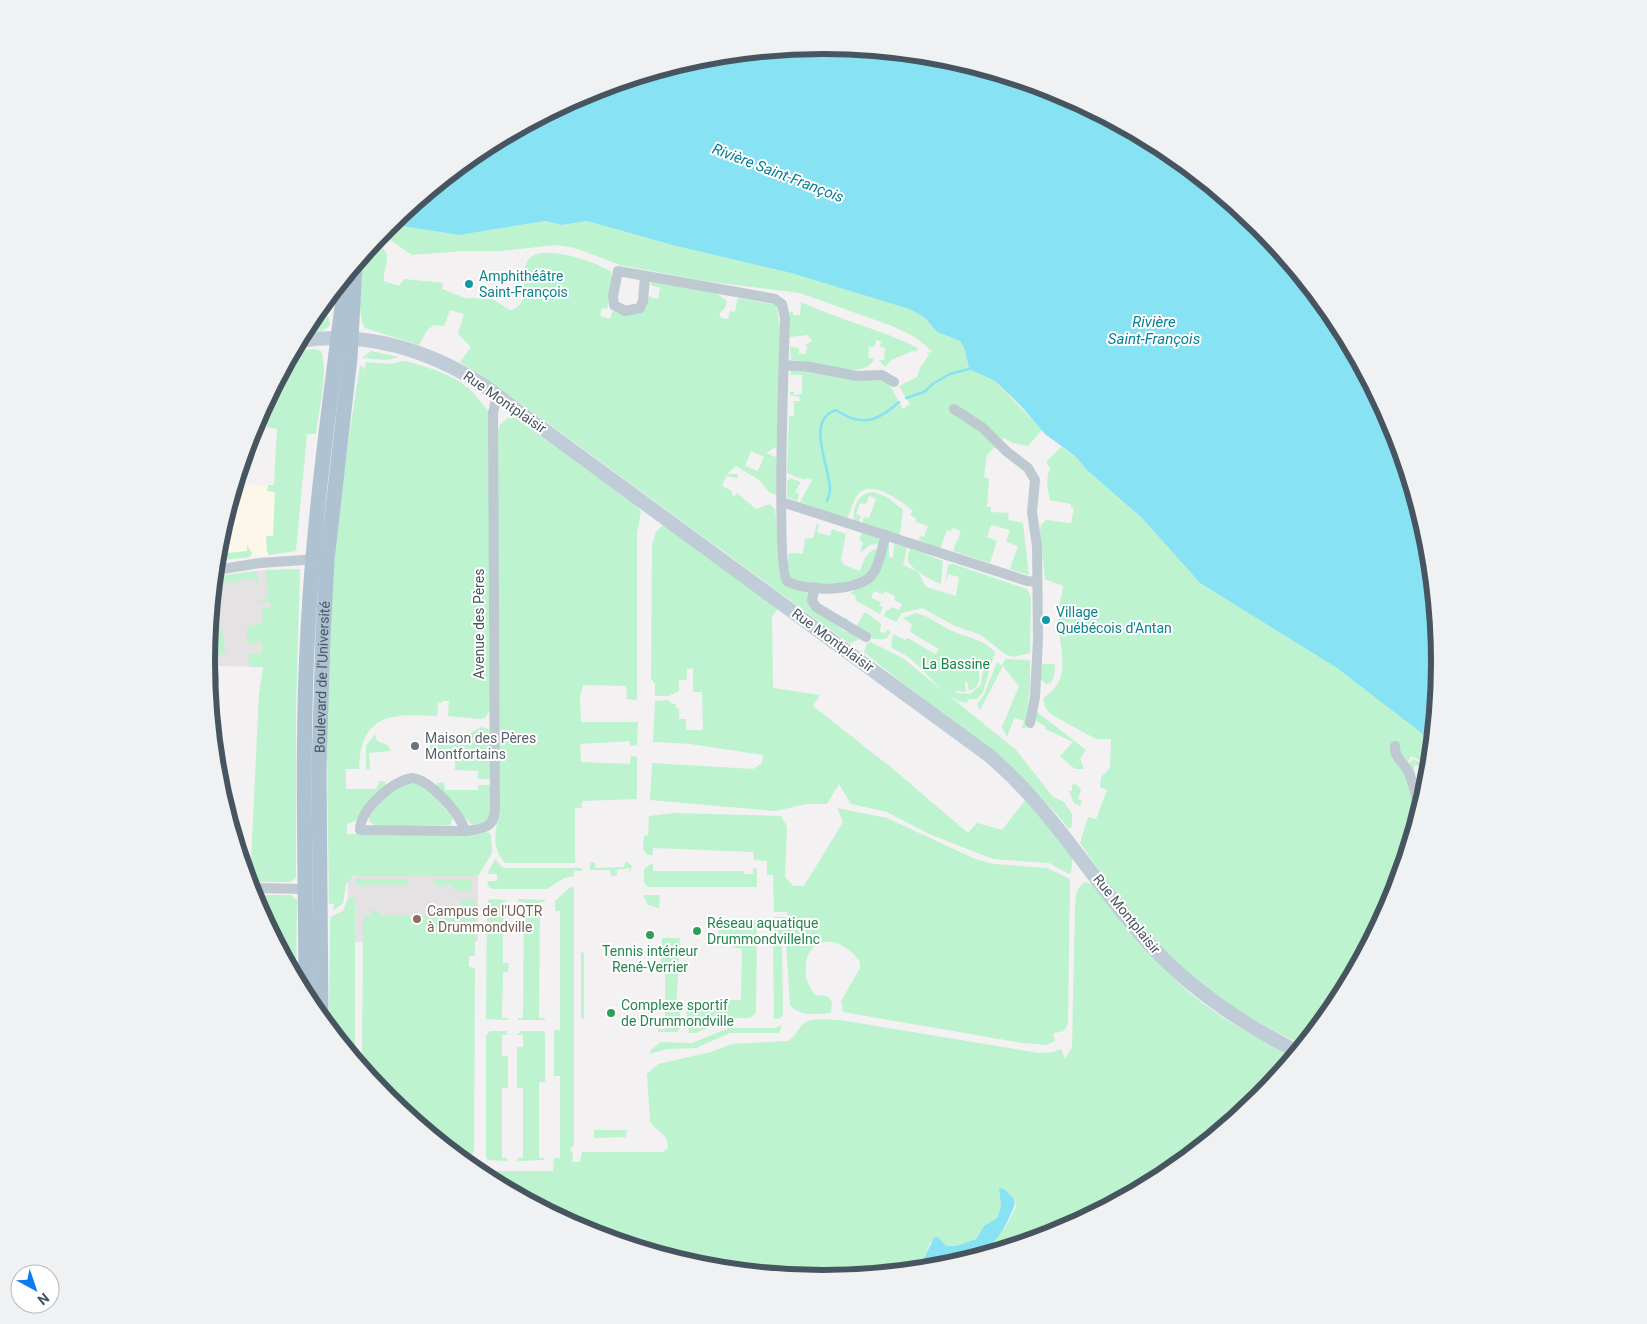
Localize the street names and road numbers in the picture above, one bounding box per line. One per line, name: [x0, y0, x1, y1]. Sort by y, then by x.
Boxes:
street label: Rue Montplaisir: [461, 368, 550, 437]
street label: Avenue des Pères: [471, 569, 487, 679]
street label: Boulevard de l'Université: [311, 601, 333, 753]
street label: Rue Montplaisir: [789, 605, 877, 675]
street label: Rue Montplaisir: [1090, 871, 1164, 957]

